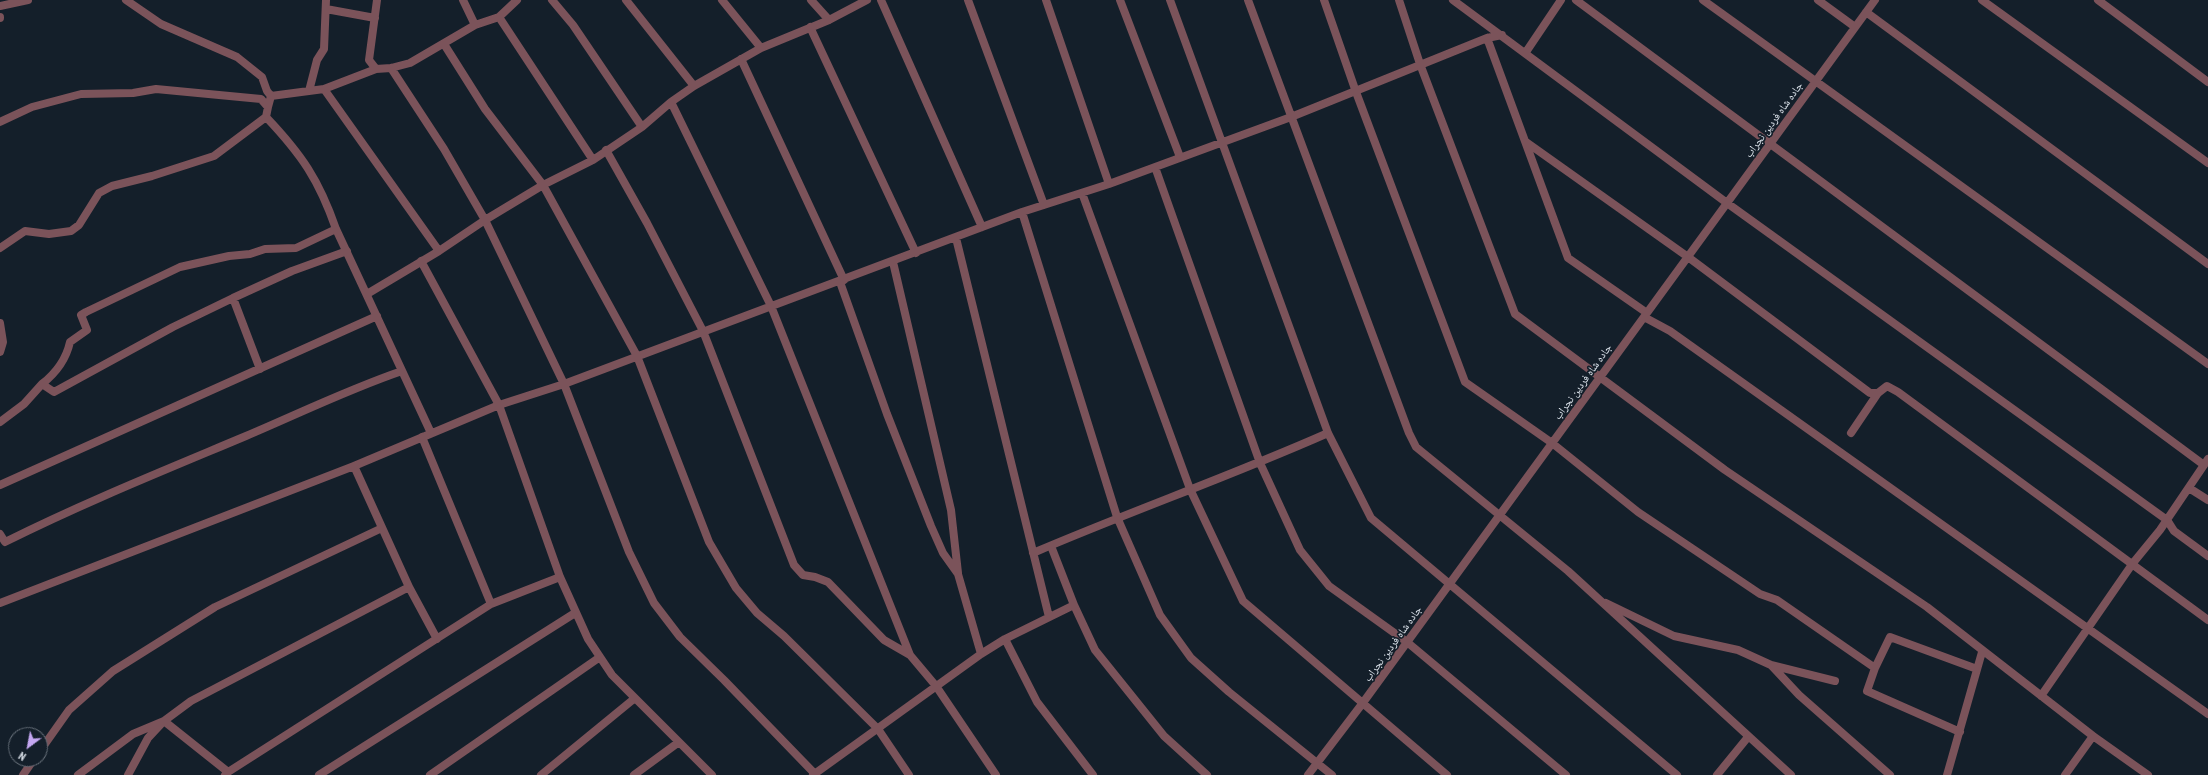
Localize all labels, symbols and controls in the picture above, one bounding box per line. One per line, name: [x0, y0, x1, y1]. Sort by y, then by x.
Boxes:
street label: جاده شاه فردین نجراب: [1742, 80, 1806, 160]
street label: جاده شاه فردین نجراب: [1551, 342, 1615, 422]
street label: جاده شاه فردین نجراب: [1361, 604, 1425, 684]
north arrow: [8, 727, 48, 767]
text: N: [16, 749, 28, 764]

